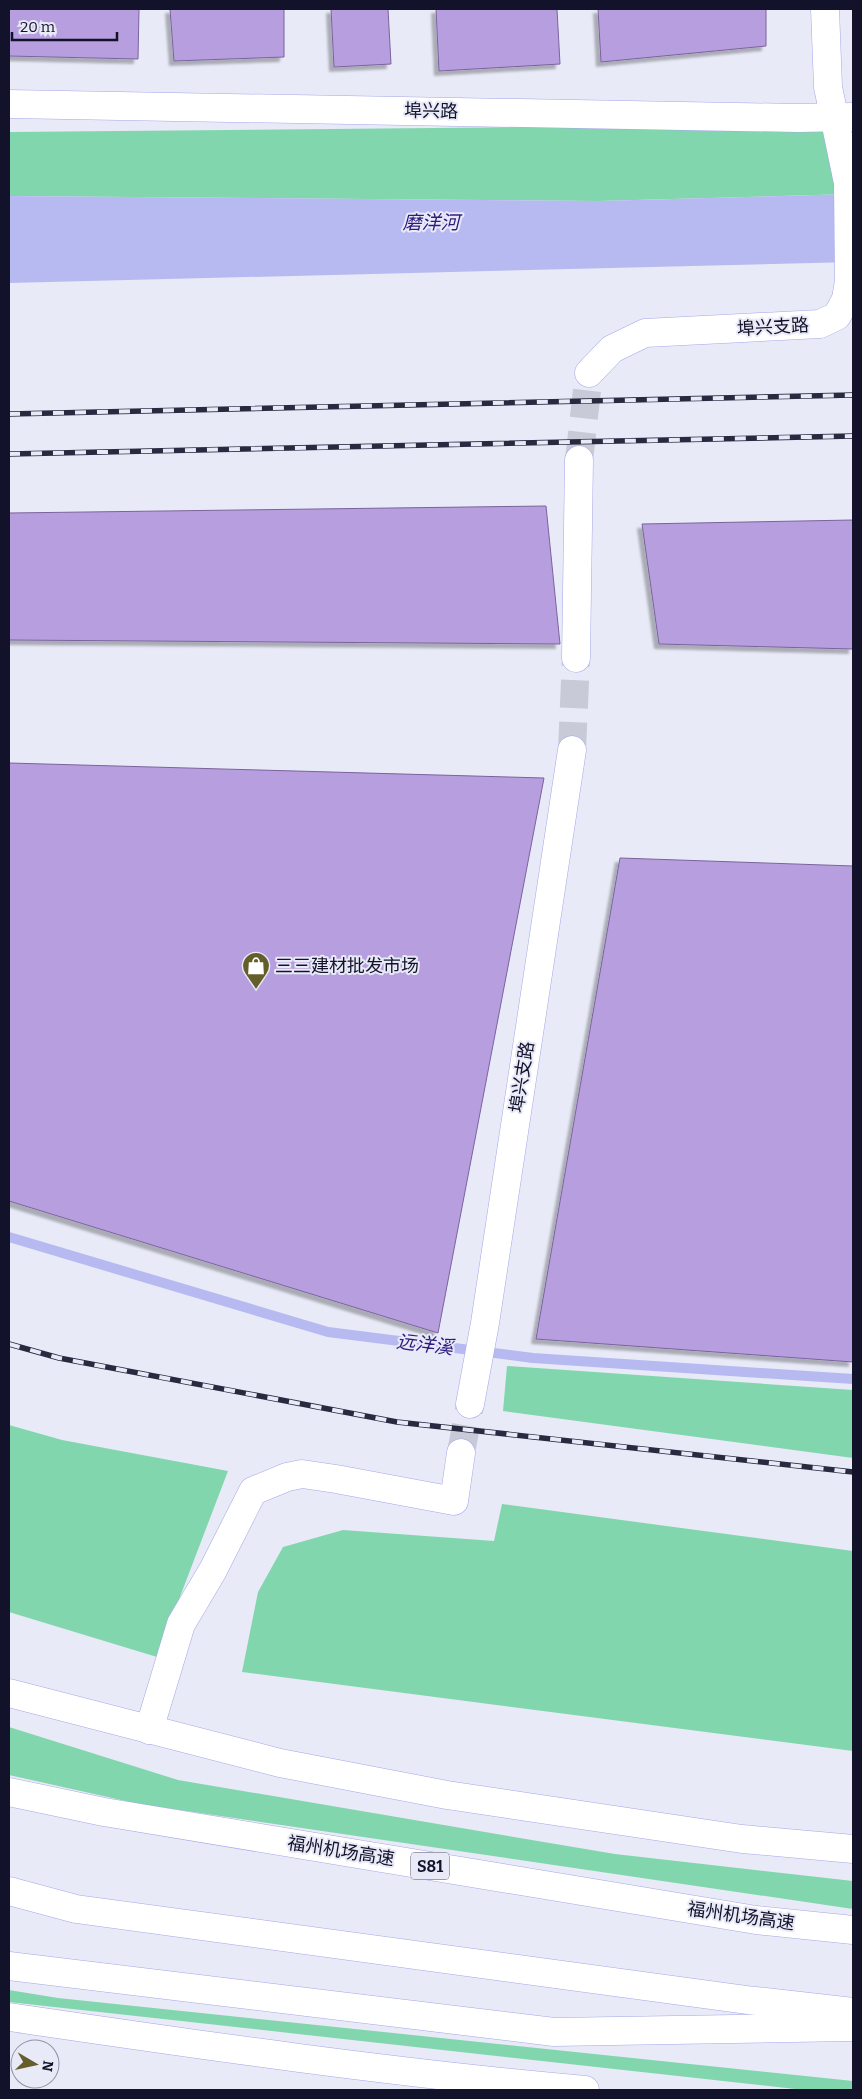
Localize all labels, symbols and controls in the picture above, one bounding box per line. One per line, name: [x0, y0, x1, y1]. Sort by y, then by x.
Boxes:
scale bar: [12, 10, 118, 42]
text: 20 m: [20, 18, 56, 36]
street label: 埠兴路: [404, 100, 458, 122]
water label: 磨洋河: [402, 211, 463, 234]
street label: 埠兴支路: [736, 314, 810, 340]
shop icon: 三三建材批发市场: [241, 951, 271, 990]
place label: 三三建材批发市场: [275, 955, 419, 977]
street label: 埠兴支路: [506, 1040, 538, 1114]
water label: 远洋溪: [395, 1330, 457, 1360]
street label: 福州机场高速: [286, 1832, 396, 1870]
road number: S81: [411, 1852, 449, 1880]
street label: 福州机场高速: [686, 1898, 796, 1934]
north arrow: [10, 2039, 60, 2089]
text: N: [38, 2059, 57, 2073]

